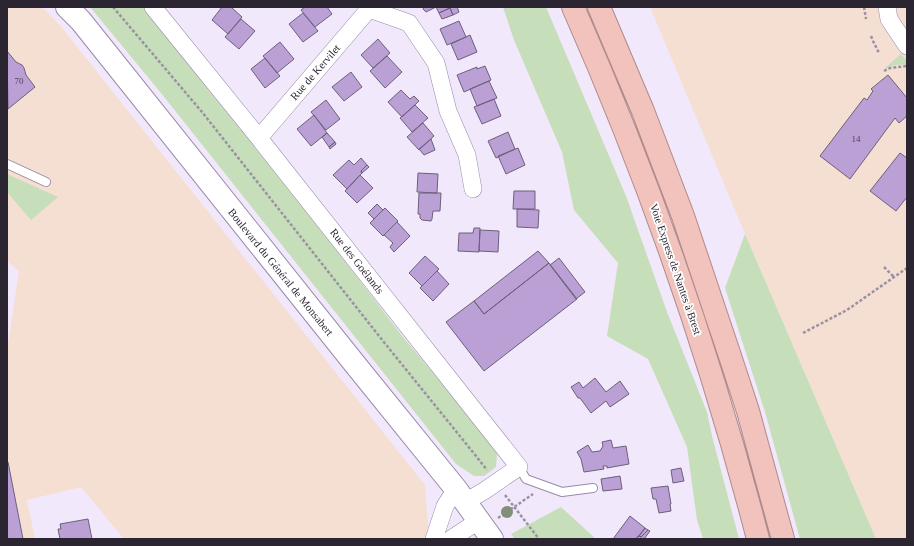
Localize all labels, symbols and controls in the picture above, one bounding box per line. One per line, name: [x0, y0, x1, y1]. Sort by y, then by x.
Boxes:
street label: Rue de Kervilet: [288, 42, 342, 102]
house number: 70: [15, 76, 24, 86]
house number: 14: [852, 134, 861, 144]
street label: Voie Express de Nantes à Brest: [648, 202, 704, 336]
street label: Boulevard du Général de Monsabert: [226, 206, 336, 338]
street label: Rue des Goélands: [328, 226, 386, 296]

